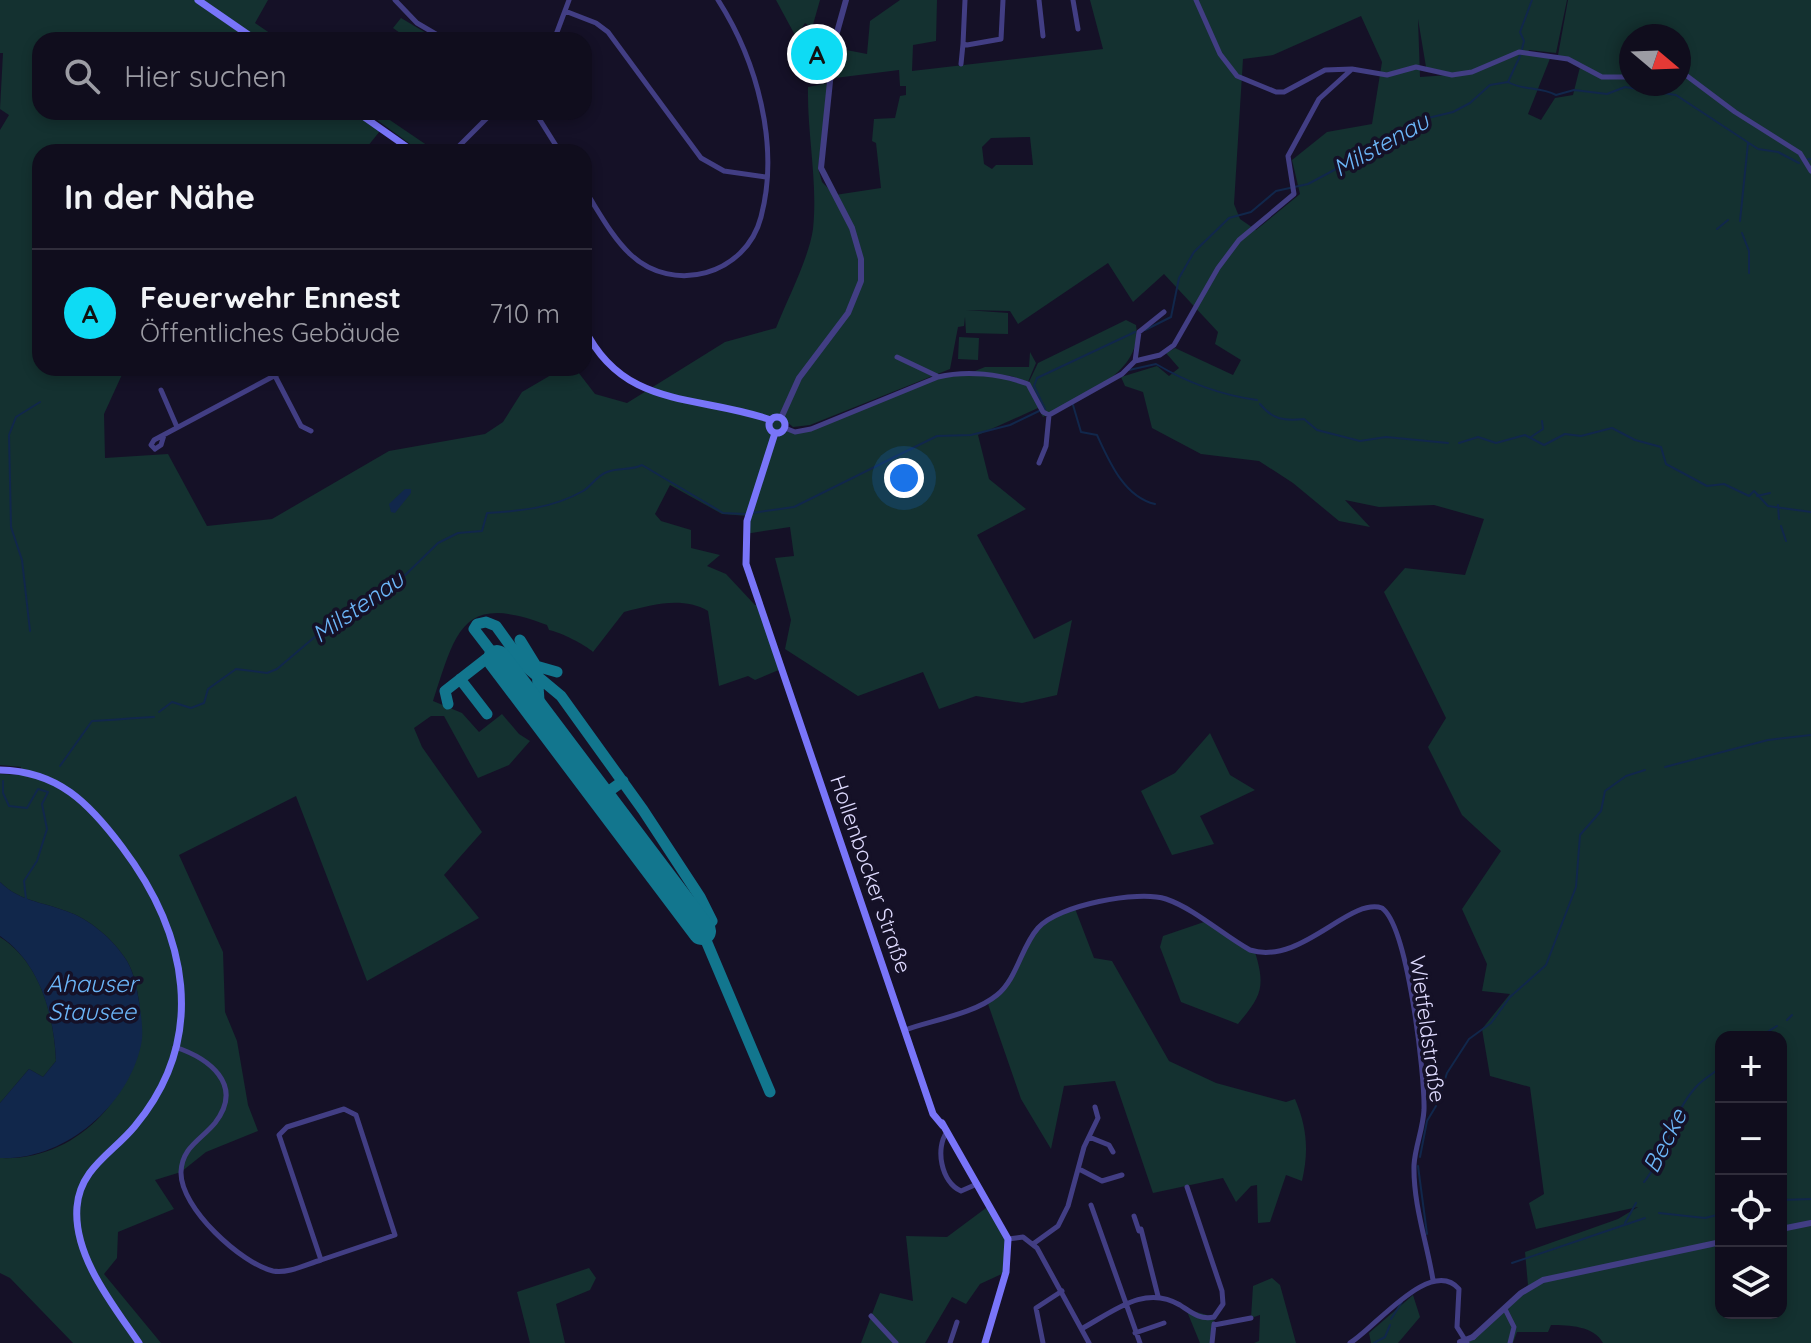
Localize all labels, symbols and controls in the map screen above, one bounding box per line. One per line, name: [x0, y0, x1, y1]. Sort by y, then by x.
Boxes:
pin: A: [791, 24, 843, 84]
north arrow: [1619, 24, 1691, 96]
search box: [32, 32, 592, 120]
icon: search: [60, 54, 104, 98]
text: Hier suchen: [124, 57, 287, 95]
water label: Milstenau: [1327, 105, 1435, 183]
text: In der Nähe: [64, 175, 255, 218]
text: Feuerwehr Ennest: [140, 278, 401, 316]
text: A: [82, 297, 98, 330]
text: 710 m: [490, 297, 560, 330]
text: Öffentliches Gebäude: [140, 316, 400, 349]
your location: [884, 458, 924, 498]
water label: Milstenau: [306, 563, 410, 649]
street label: Hollenbocker Straße: [824, 771, 918, 977]
street label: Wietfeldstraße: [1404, 954, 1452, 1104]
water label: Ahauser Stausee: [46, 968, 140, 1026]
map controls: [1715, 1031, 1787, 1319]
button: +: [1715, 1031, 1787, 1103]
water label: Becke: [1635, 1102, 1693, 1177]
button: −: [1715, 1103, 1787, 1175]
button: locate: [1715, 1175, 1787, 1247]
button: layers: [1715, 1247, 1787, 1319]

